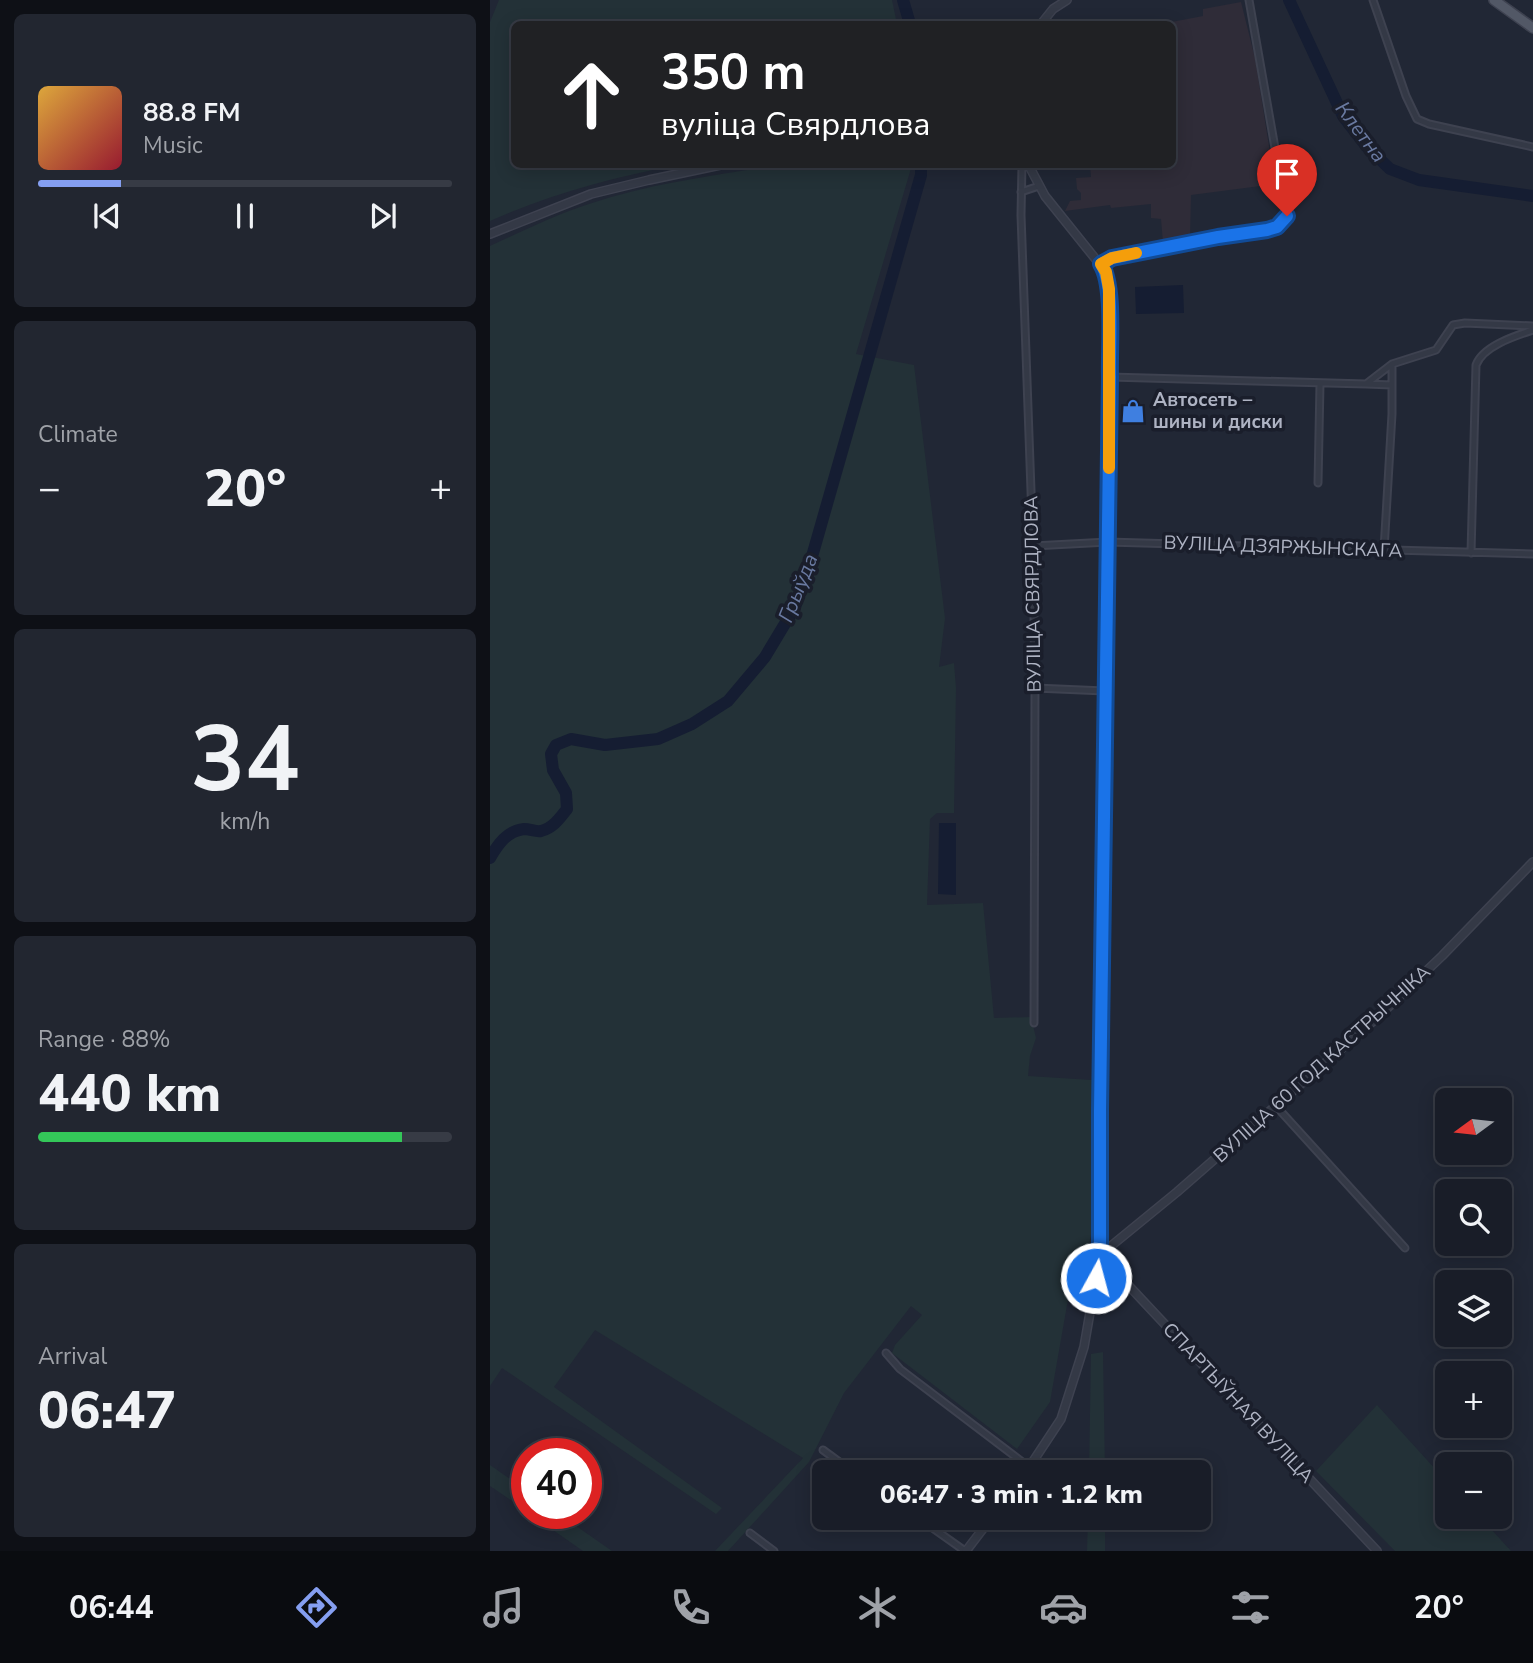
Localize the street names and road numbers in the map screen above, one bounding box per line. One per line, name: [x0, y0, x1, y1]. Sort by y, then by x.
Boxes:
street label: ВУЛІЦА СВЯРДЛОВА: [1018, 495, 1048, 693]
street label: ВУЛІЦА ДЗЯРЖЫНСКАГА: [1163, 530, 1403, 564]
street label: ВУЛІЦА 60 ГОД КАСТРЫЧНІКА: [1208, 959, 1436, 1169]
street label: СПАРТЫЎНАЯ ВУЛІЦА: [1157, 1317, 1319, 1489]

